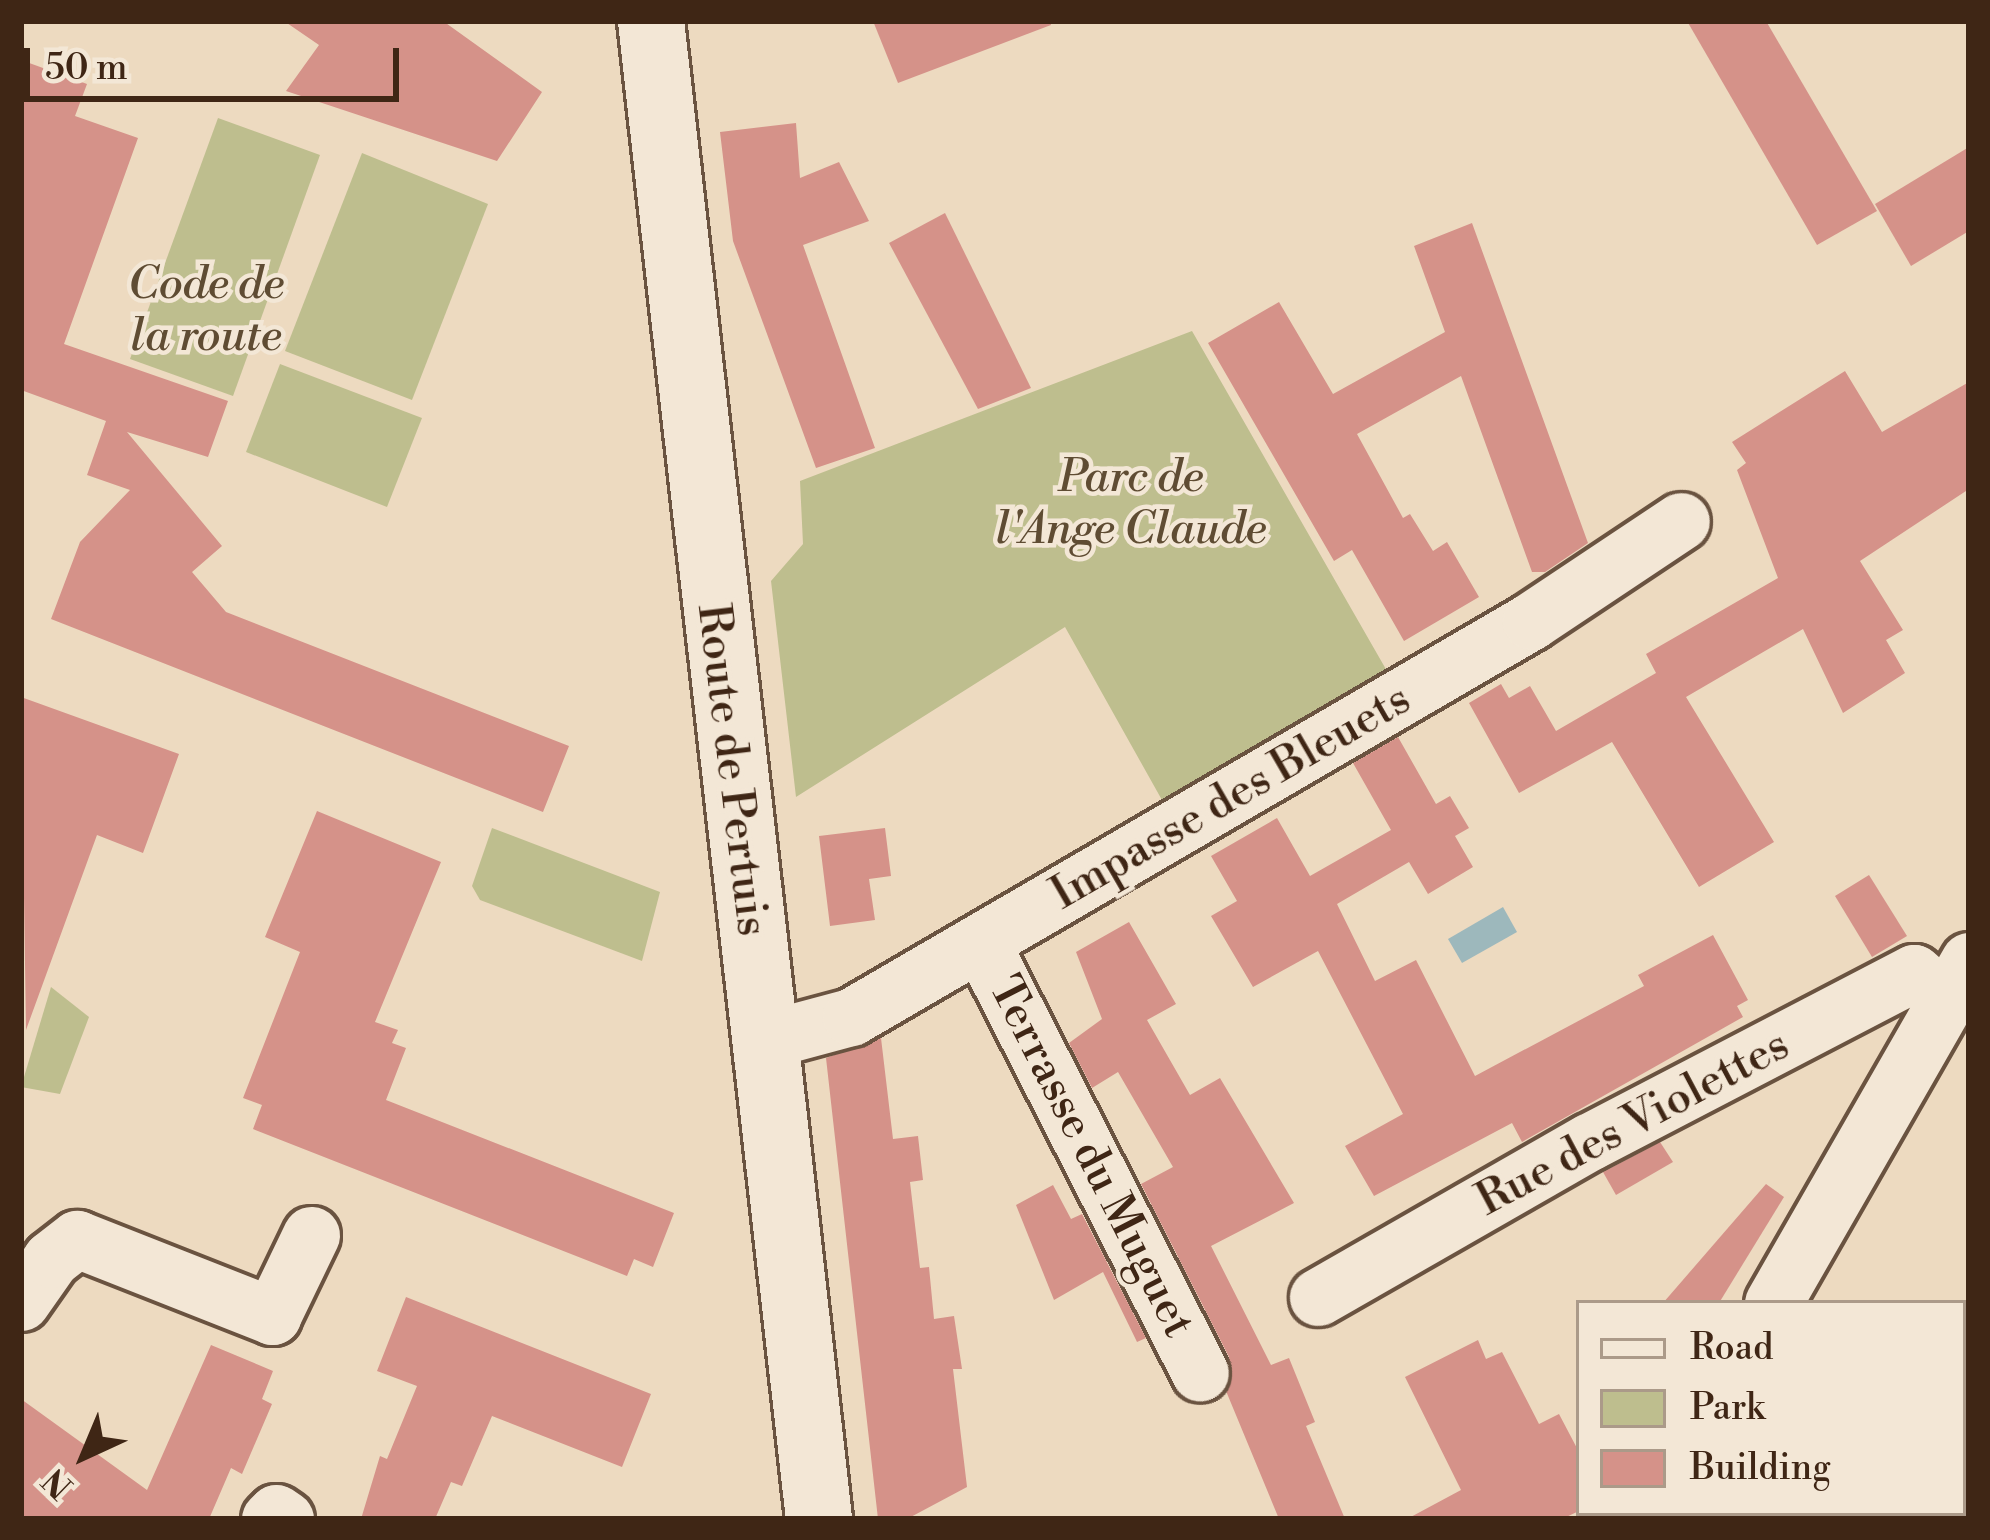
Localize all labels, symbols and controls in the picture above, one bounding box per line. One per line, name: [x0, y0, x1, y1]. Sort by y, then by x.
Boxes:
scale bar: [30, 24, 405, 98]
text: 50 m: [45, 46, 128, 91]
park label: Code de la route: [128, 258, 284, 364]
park label: Parc de l'Ange Claude: [996, 451, 1266, 557]
street label: Route de Pertuis: [685, 601, 779, 939]
street label: Impasse des Bleuets: [1042, 672, 1420, 922]
street label: Terrasse du Muguet: [977, 968, 1205, 1346]
street label: Rue des Violettes: [1468, 1018, 1798, 1228]
legend: [1576, 1300, 1966, 1516]
text: Road: [1690, 1326, 1773, 1371]
text: Park: [1690, 1386, 1765, 1431]
north arrow: [24, 1396, 144, 1516]
text: Building: [1690, 1446, 1831, 1491]
text: N: [35, 1458, 82, 1506]

